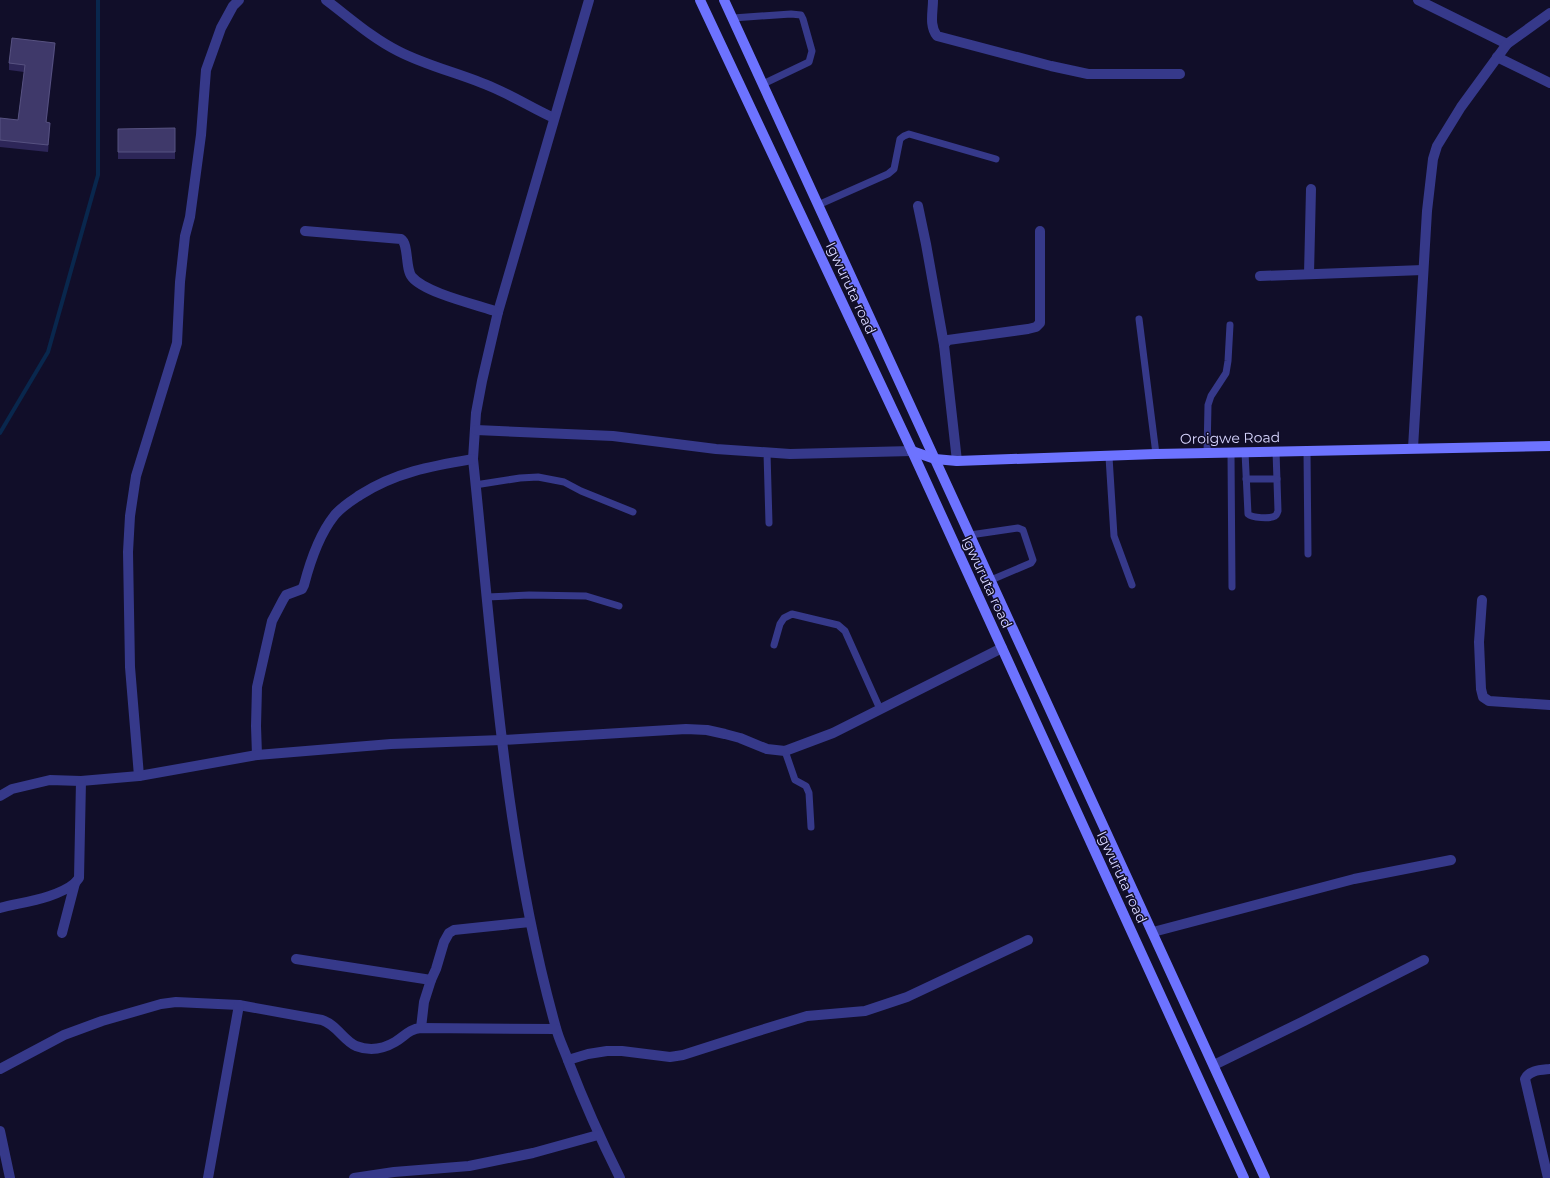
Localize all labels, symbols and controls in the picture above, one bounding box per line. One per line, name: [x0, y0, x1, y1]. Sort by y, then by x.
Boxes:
street label: Igwuruta road: [822, 239, 880, 337]
street label: Oroigwe Road: [1180, 428, 1280, 448]
street label: Igwuruta road: [958, 533, 1016, 631]
street label: Igwuruta road: [1093, 828, 1151, 926]

